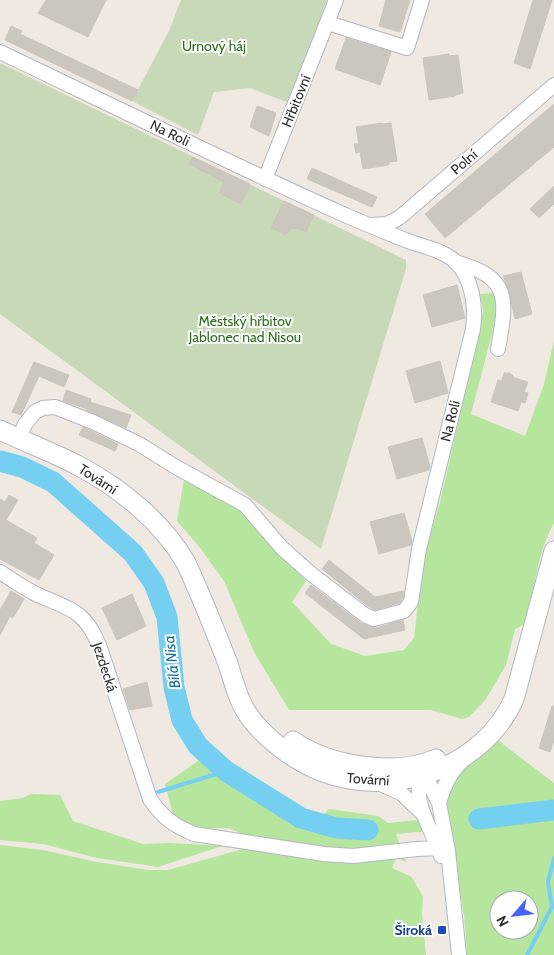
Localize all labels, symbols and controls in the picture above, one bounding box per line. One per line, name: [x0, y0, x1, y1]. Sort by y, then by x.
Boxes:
park label: Urnový háj: [182, 37, 246, 55]
street label: Hřbitovní: [277, 72, 315, 130]
street label: Na Roli: [147, 116, 193, 150]
street label: Polní: [447, 145, 481, 179]
park label: Městský hřbitov Jablonec nad Nisou: [188, 312, 301, 346]
street label: Na Roli: [436, 399, 464, 443]
street label: Tovární: [75, 460, 121, 498]
water label: Bílá Nisa: [160, 635, 184, 689]
street label: Jezdecká: [88, 639, 122, 694]
street label: Tovární: [346, 769, 390, 789]
north arrow: [489, 890, 539, 940]
text: N: [492, 913, 513, 930]
place label: Široká: [394, 921, 432, 939]
marker: Široká: [436, 924, 448, 936]

